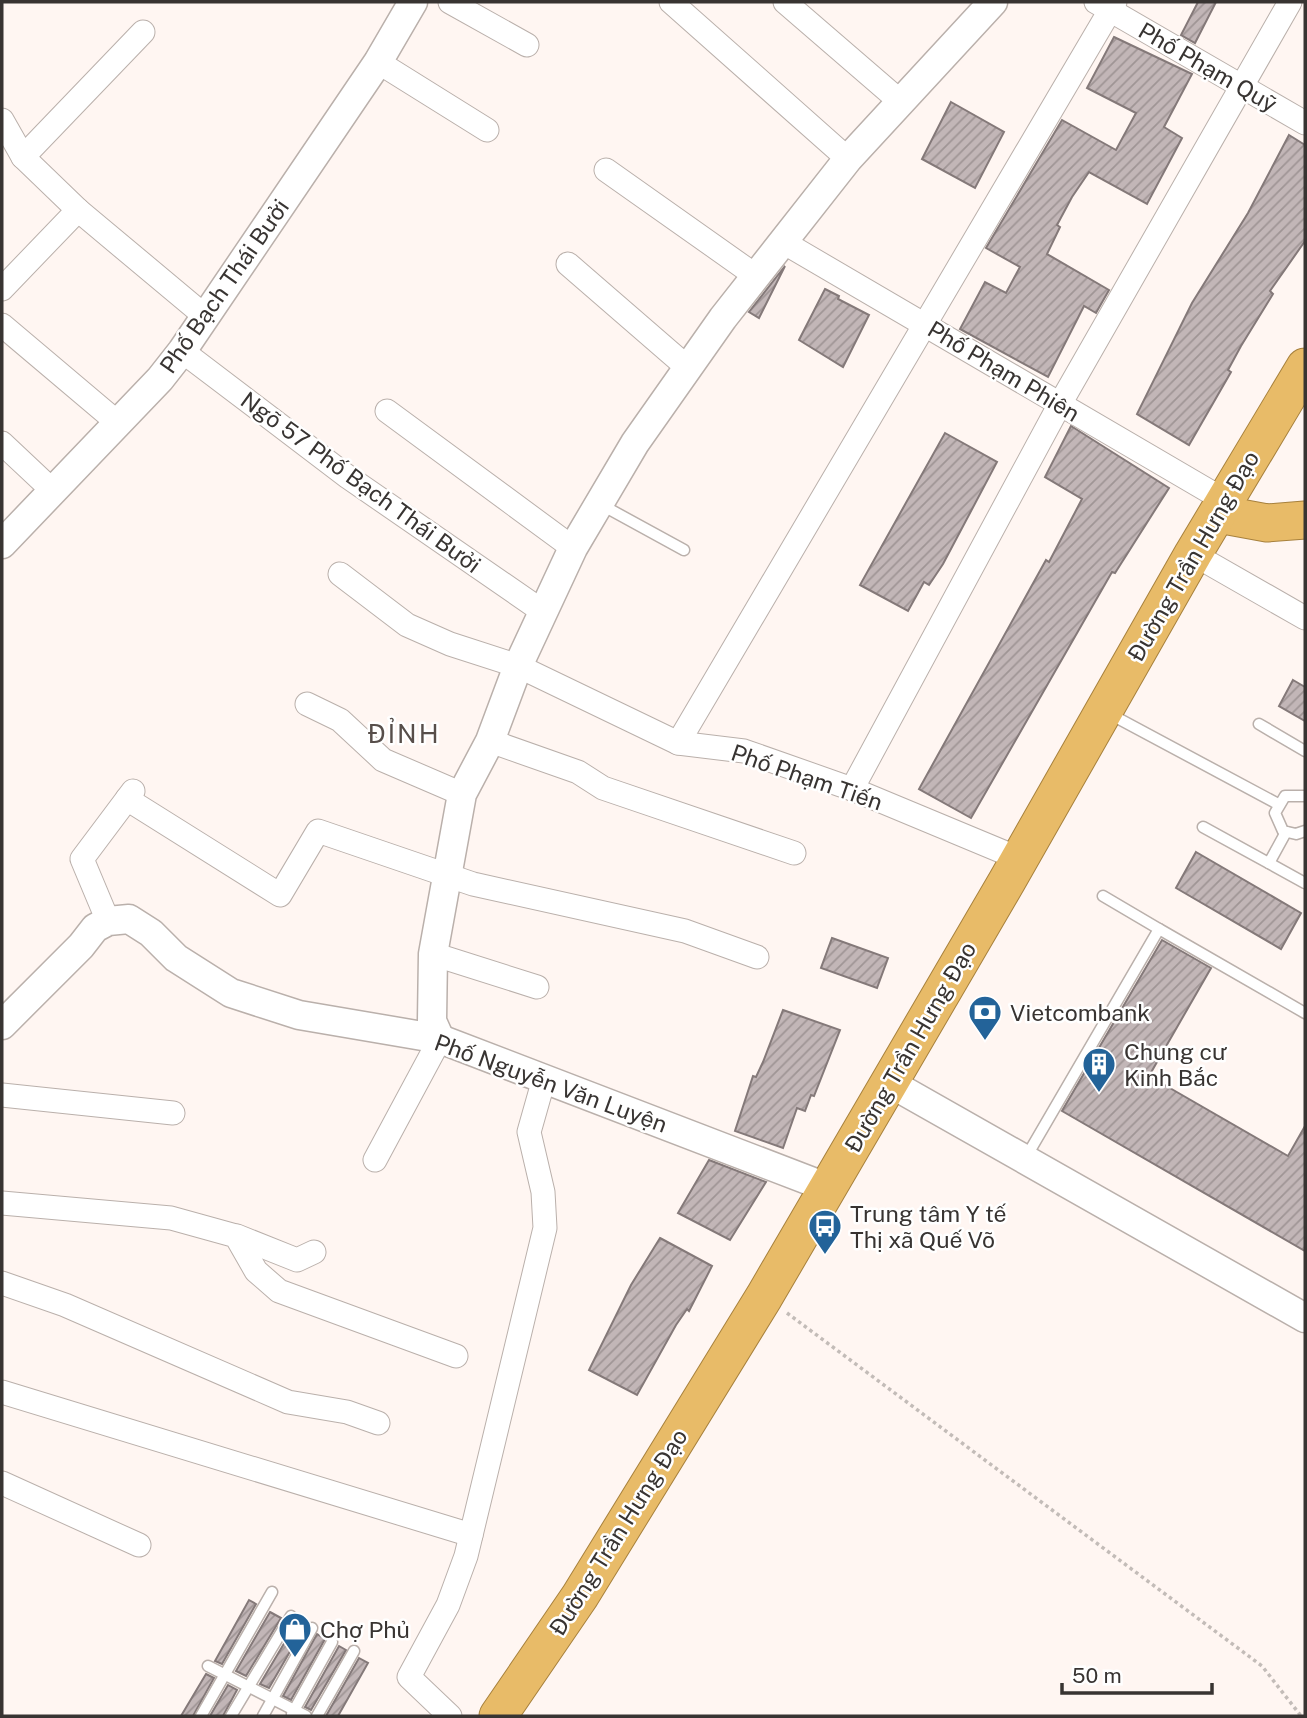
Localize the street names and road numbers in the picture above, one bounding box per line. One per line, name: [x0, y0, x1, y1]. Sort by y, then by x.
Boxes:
street label: Phố Phạm Quỹ: [1134, 16, 1282, 118]
street label: Phố Bạch Thái Bưởi: [154, 194, 294, 378]
street label: Phố Phạm Phiên: [923, 315, 1085, 427]
street label: Ngõ 57 Phố Bạch Thái Bưởi: [236, 386, 486, 578]
street label: Đường Trần Hưng Đạo: [1122, 446, 1264, 666]
street label: Phố Phạm Tiến: [728, 739, 886, 815]
street label: Đường Trần Hưng Đạo: [839, 937, 981, 1157]
street label: Phố Nguyễn Văn Luyện: [431, 1028, 671, 1138]
street label: Đường Trần Hưng Đạo: [543, 1424, 693, 1640]

